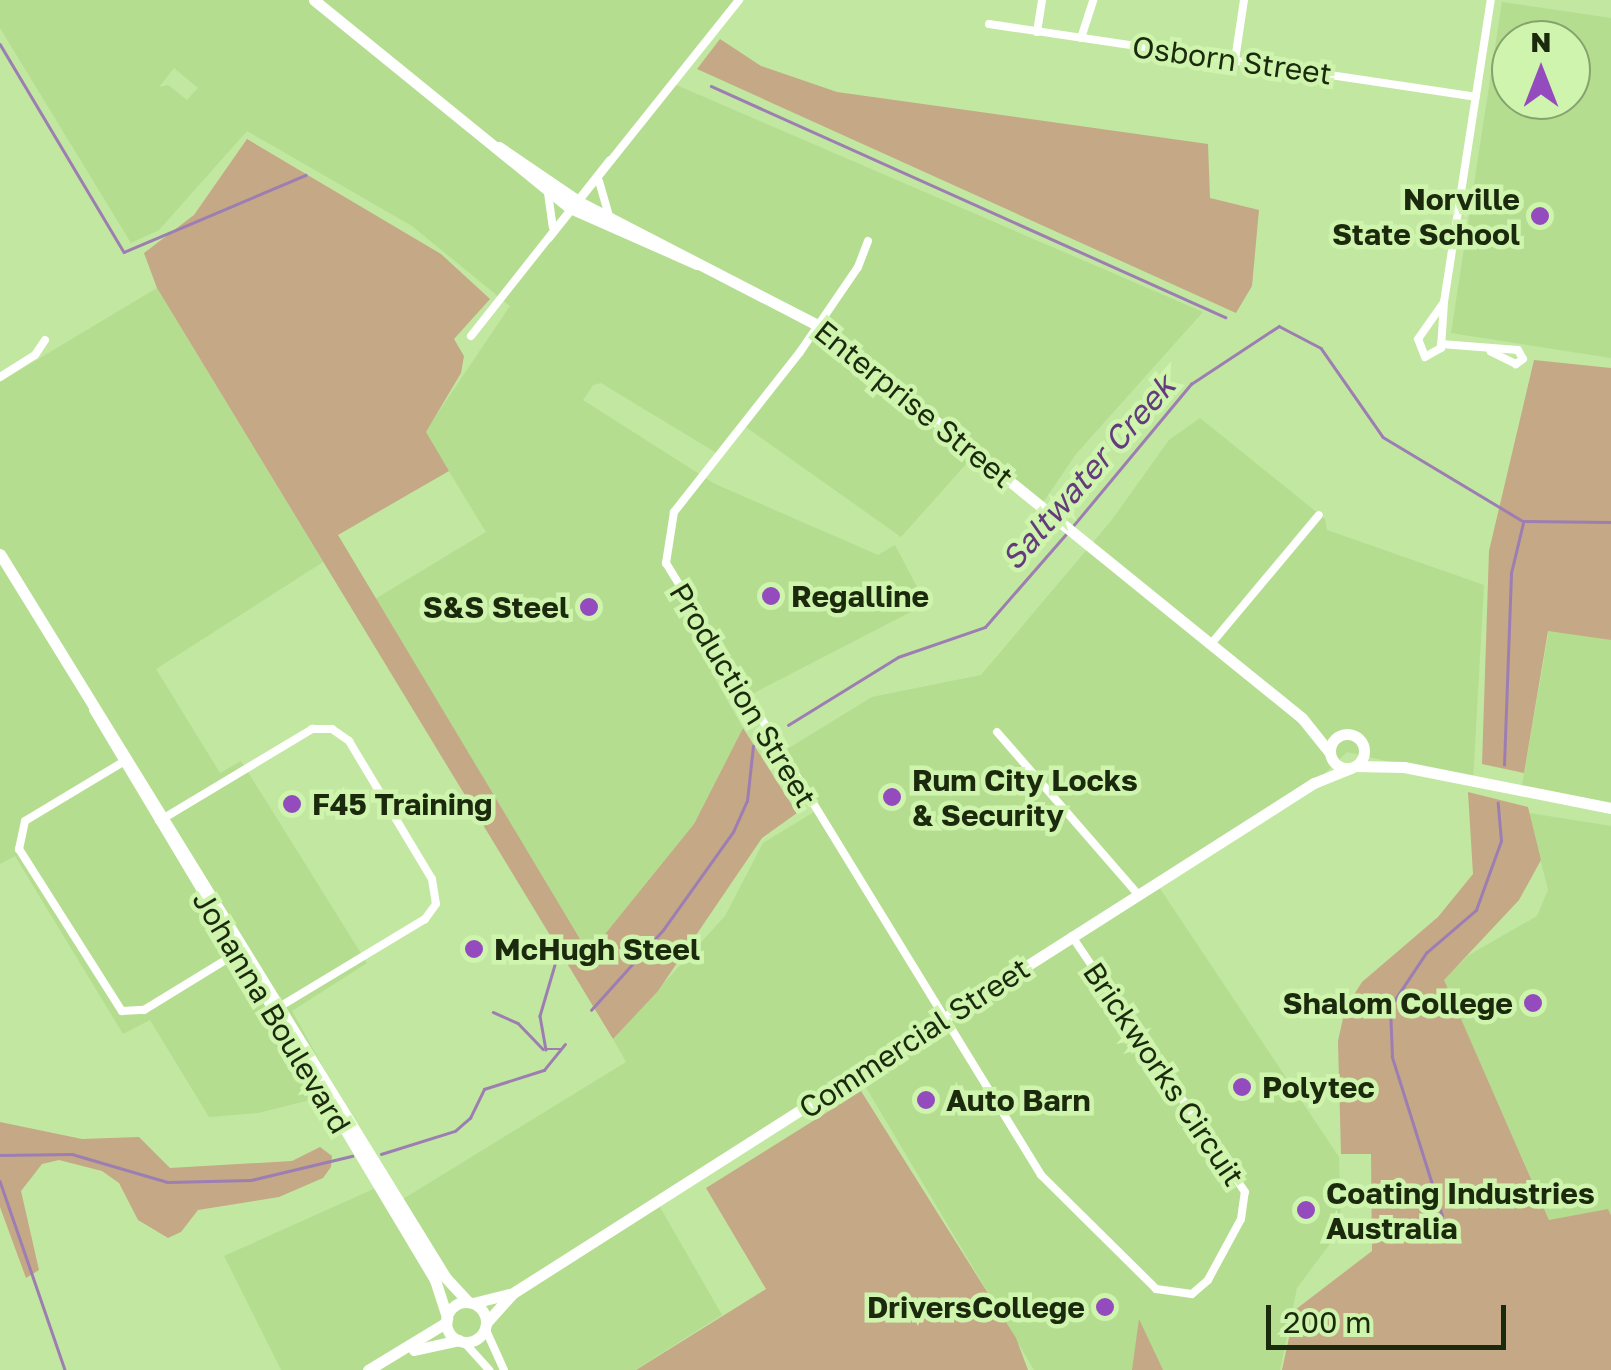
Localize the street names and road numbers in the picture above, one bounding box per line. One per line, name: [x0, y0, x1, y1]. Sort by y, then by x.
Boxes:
street label: Osborn Street: [1130, 28, 1334, 92]
street label: Enterprise Street: [807, 313, 1021, 495]
street label: Production Street: [662, 577, 824, 813]
street label: Johanna Boulevard: [185, 884, 359, 1140]
street label: Commercial Street: [792, 950, 1036, 1126]
street label: Brickworks Circuit: [1076, 955, 1252, 1193]

